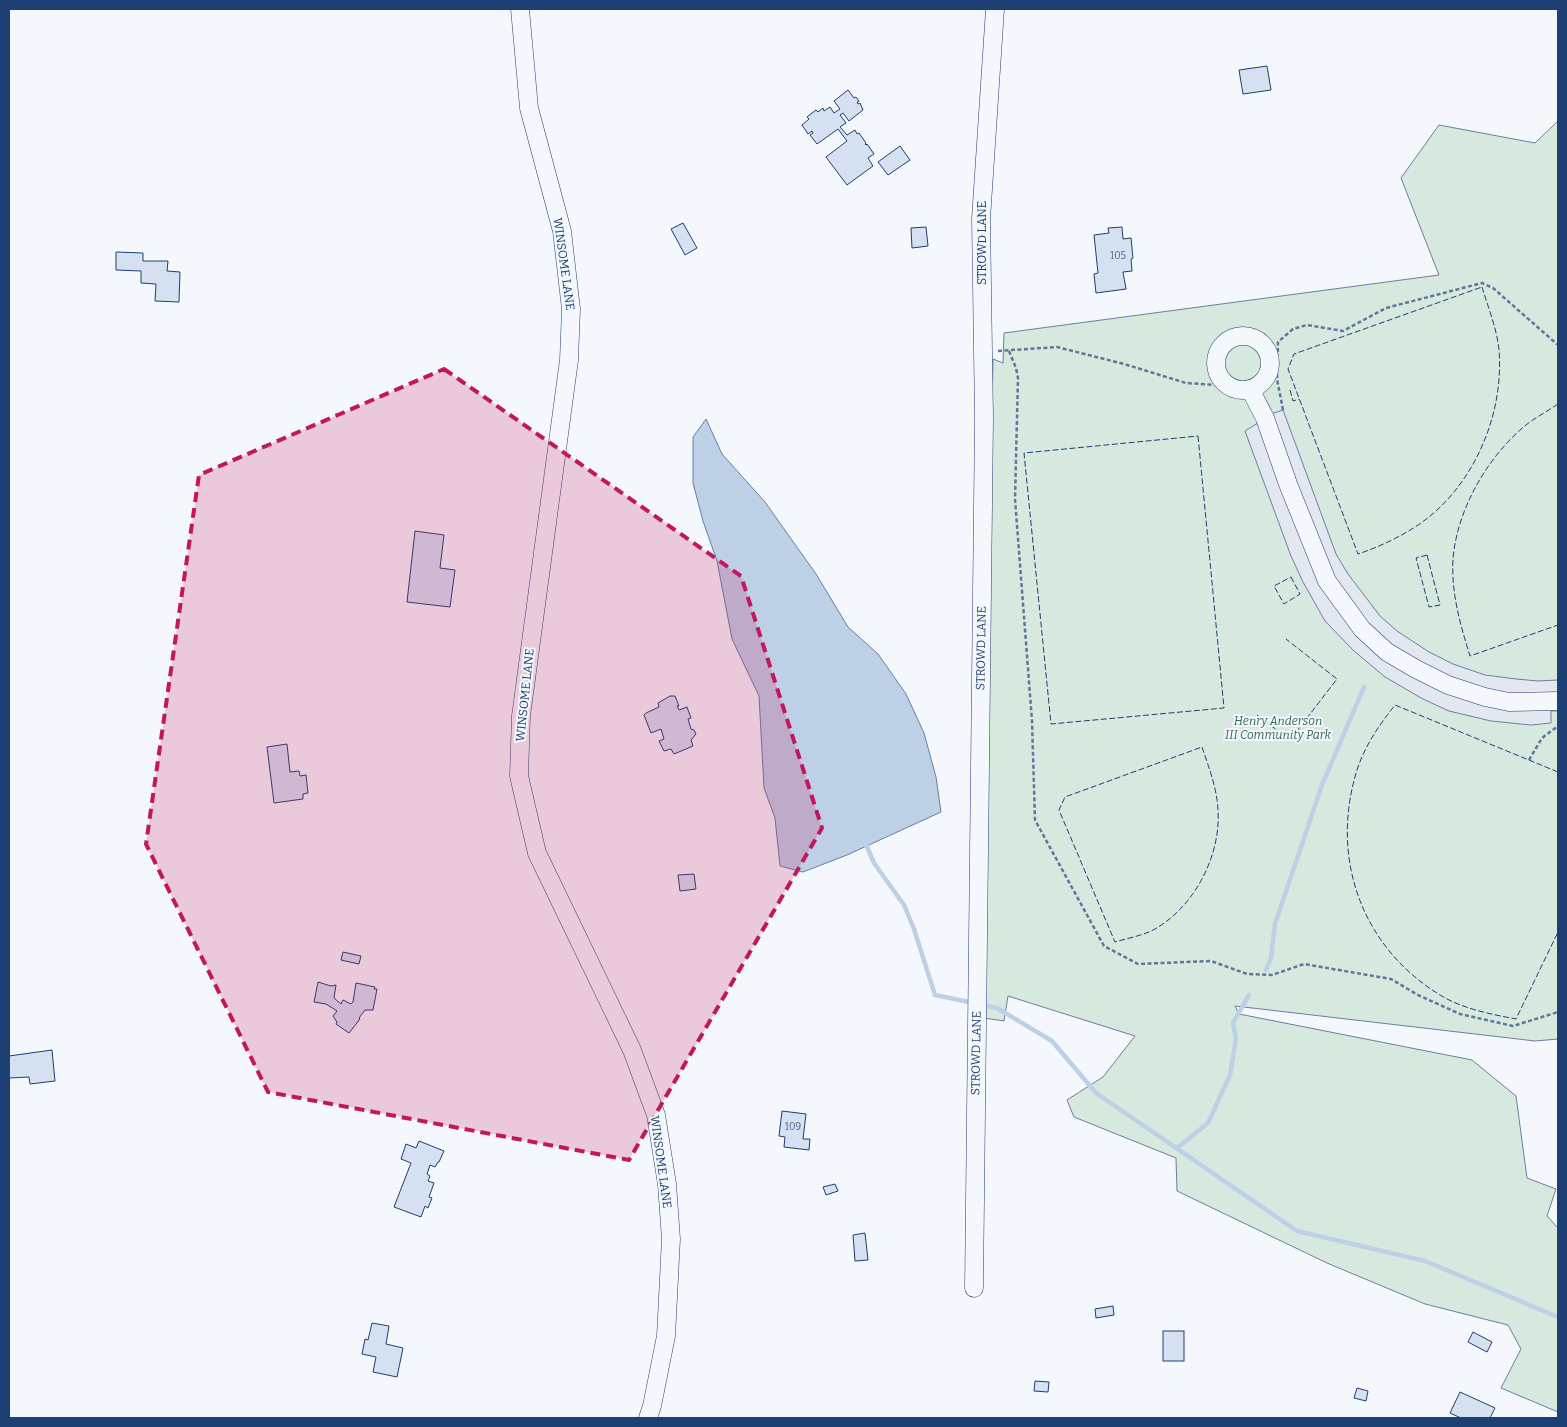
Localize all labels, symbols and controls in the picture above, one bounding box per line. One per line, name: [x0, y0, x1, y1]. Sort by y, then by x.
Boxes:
street label: STROWD LANE: [975, 201, 989, 285]
street label: WINSOME LANE: [551, 217, 577, 311]
house number: 105: [1110, 250, 1126, 262]
street label: STROWD LANE: [973, 606, 989, 690]
street label: WINSOME LANE: [513, 648, 537, 742]
park label: Henry Anderson III Community Park: [1225, 714, 1331, 742]
street label: STROWD LANE: [968, 1011, 984, 1095]
street label: WINSOME LANE: [648, 1115, 674, 1209]
house number: 109: [785, 1121, 801, 1133]

